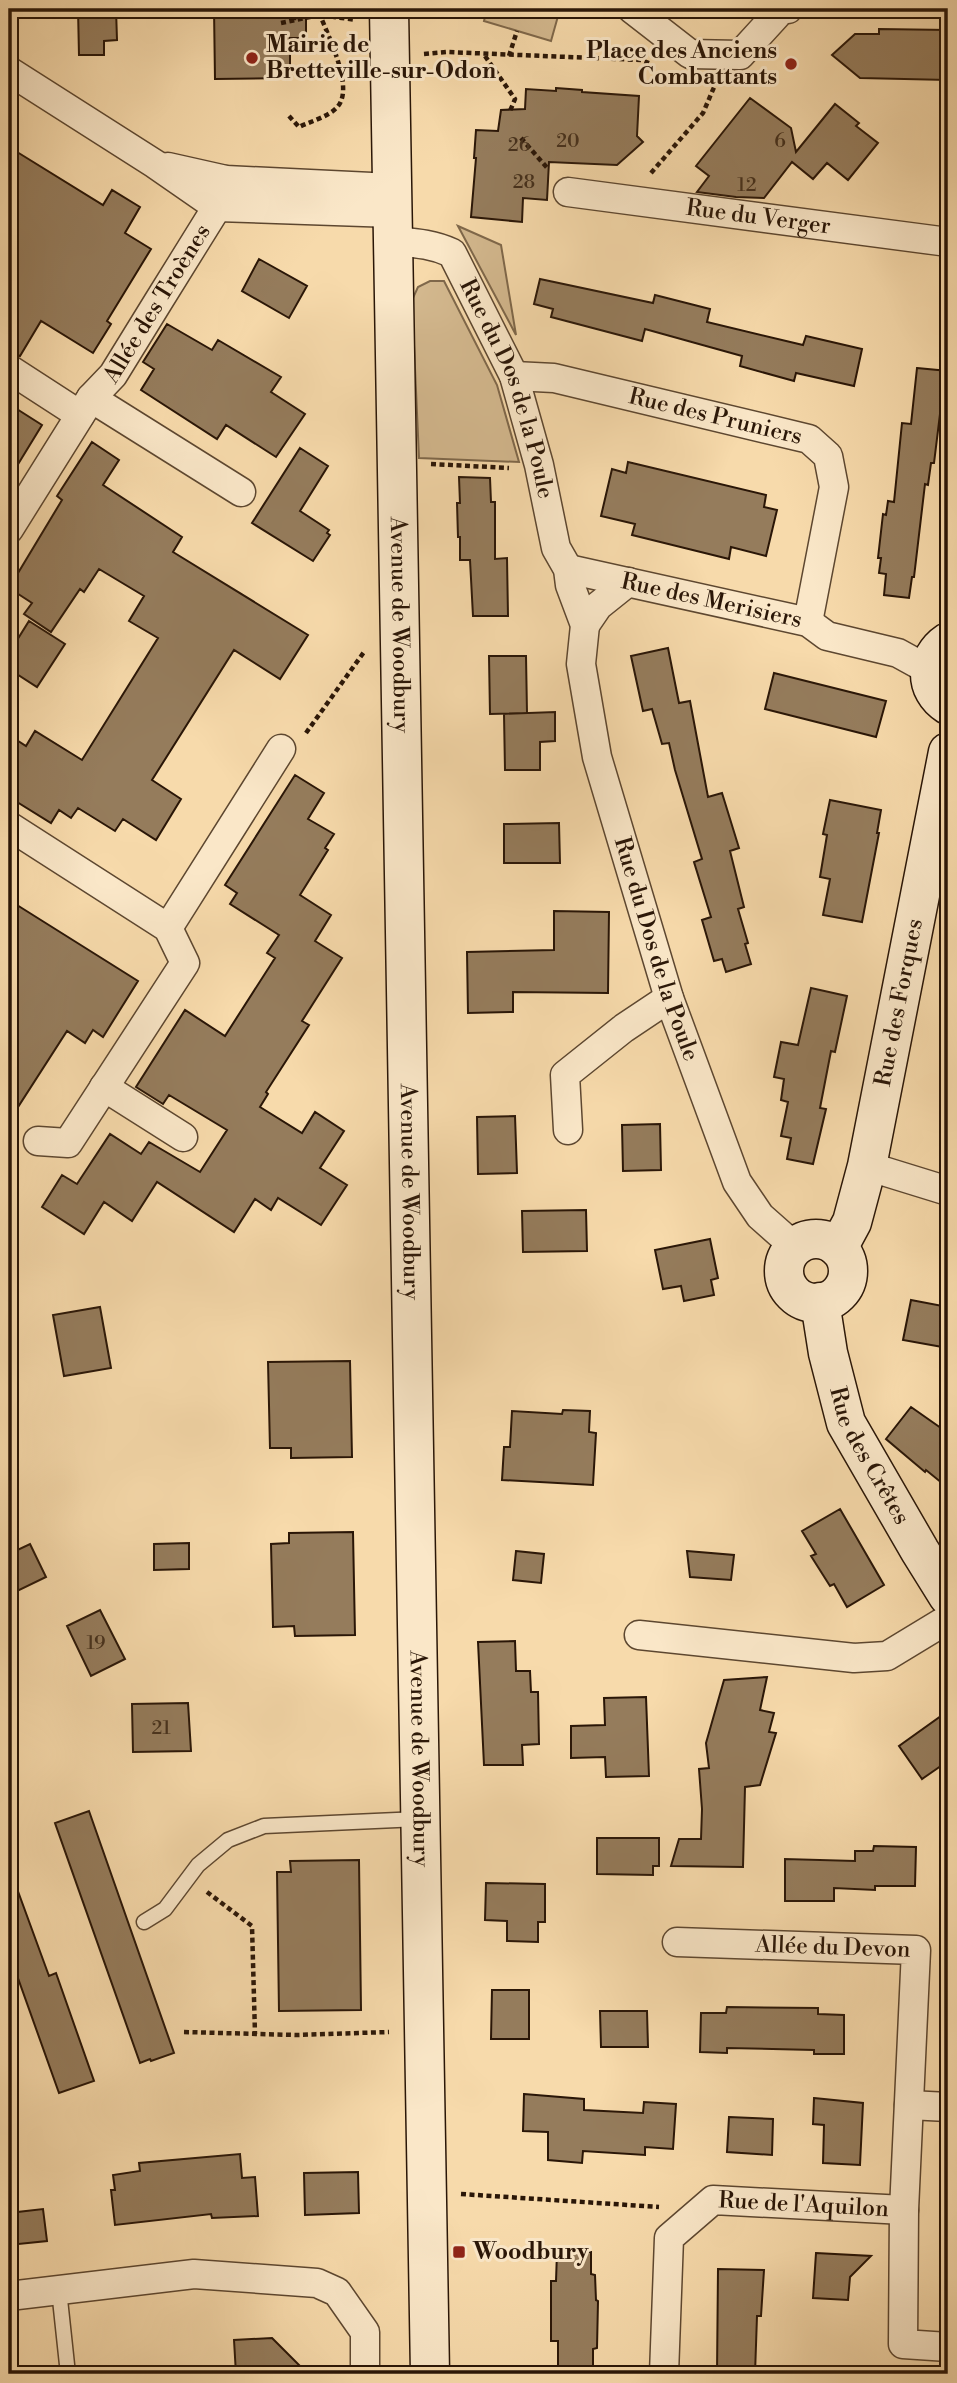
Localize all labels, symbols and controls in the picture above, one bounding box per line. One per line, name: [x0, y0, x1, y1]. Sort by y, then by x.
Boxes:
place label: Mairie de Bretteville-sur-Odon: [266, 31, 496, 85]
place label: Place des Anciens Combattants: [586, 37, 777, 91]
marker: Mairie de Bretteville-sur-Odon: [244, 50, 260, 66]
marker: Place des Anciens Combattants: [783, 56, 799, 72]
house number: 20: [556, 129, 580, 153]
house number: 6: [774, 129, 786, 153]
house number: 26: [508, 133, 530, 157]
house number: 28: [513, 170, 535, 194]
house number: 12: [737, 173, 757, 197]
street label: Rue du Verger: [684, 194, 832, 240]
street label: Allée des Troènes: [97, 219, 217, 389]
street label: Rue du Dos de la Poule: [453, 274, 560, 501]
street label: Rue des Pruniers: [626, 382, 805, 451]
street label: Avenue de Woodbury: [384, 515, 416, 734]
street label: Rue des Merisiers: [619, 567, 805, 634]
street label: Rue du Dos de la Poule: [608, 834, 705, 1065]
street label: Rue des Forques: [869, 916, 929, 1089]
street label: Avenue de Woodbury: [394, 1082, 425, 1301]
street label: Rue des Crêtes: [823, 1384, 916, 1530]
house number: 19: [86, 1631, 106, 1655]
street label: Avenue de Woodbury: [403, 1649, 435, 1868]
house number: 21: [151, 1716, 171, 1740]
street label: Allée du Devon: [754, 1931, 911, 1964]
street label: Rue de l'Aquilon: [718, 2186, 890, 2223]
place label: Woodbury: [472, 2238, 589, 2266]
marker: Woodbury: [451, 2244, 467, 2260]

